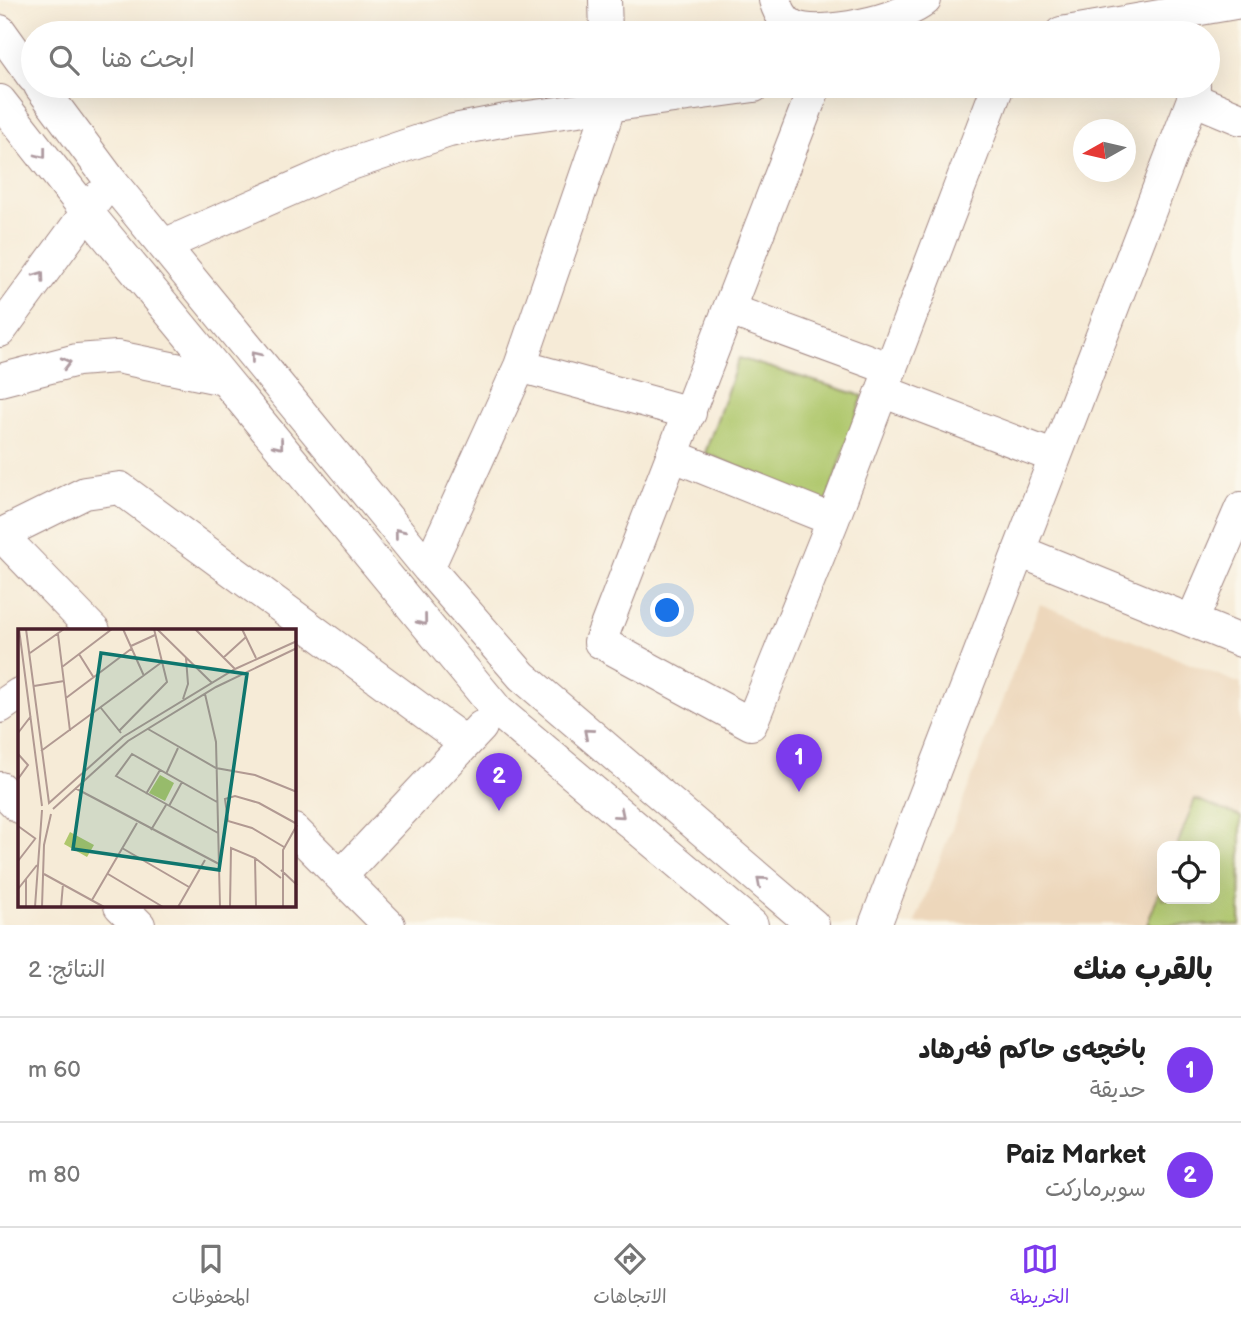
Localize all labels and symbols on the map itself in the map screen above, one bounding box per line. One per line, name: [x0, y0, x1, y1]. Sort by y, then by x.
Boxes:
north arrow: [1073, 119, 1136, 182]
one-way arrow: [34, 147, 47, 159]
one-way arrow: [32, 271, 44, 284]
one-way arrow: [251, 352, 263, 365]
one-way arrow: [60, 357, 72, 371]
one-way arrow: [270, 437, 283, 449]
one-way arrow: [394, 528, 407, 540]
your location: [650, 593, 684, 627]
one-way arrow: [415, 612, 427, 625]
inset map: [18, 629, 296, 908]
one-way arrow: [584, 729, 597, 741]
pin: 1: [776, 734, 822, 792]
pin: 2: [476, 753, 522, 811]
one-way arrow: [612, 805, 624, 818]
one-way arrow: [756, 877, 769, 889]

